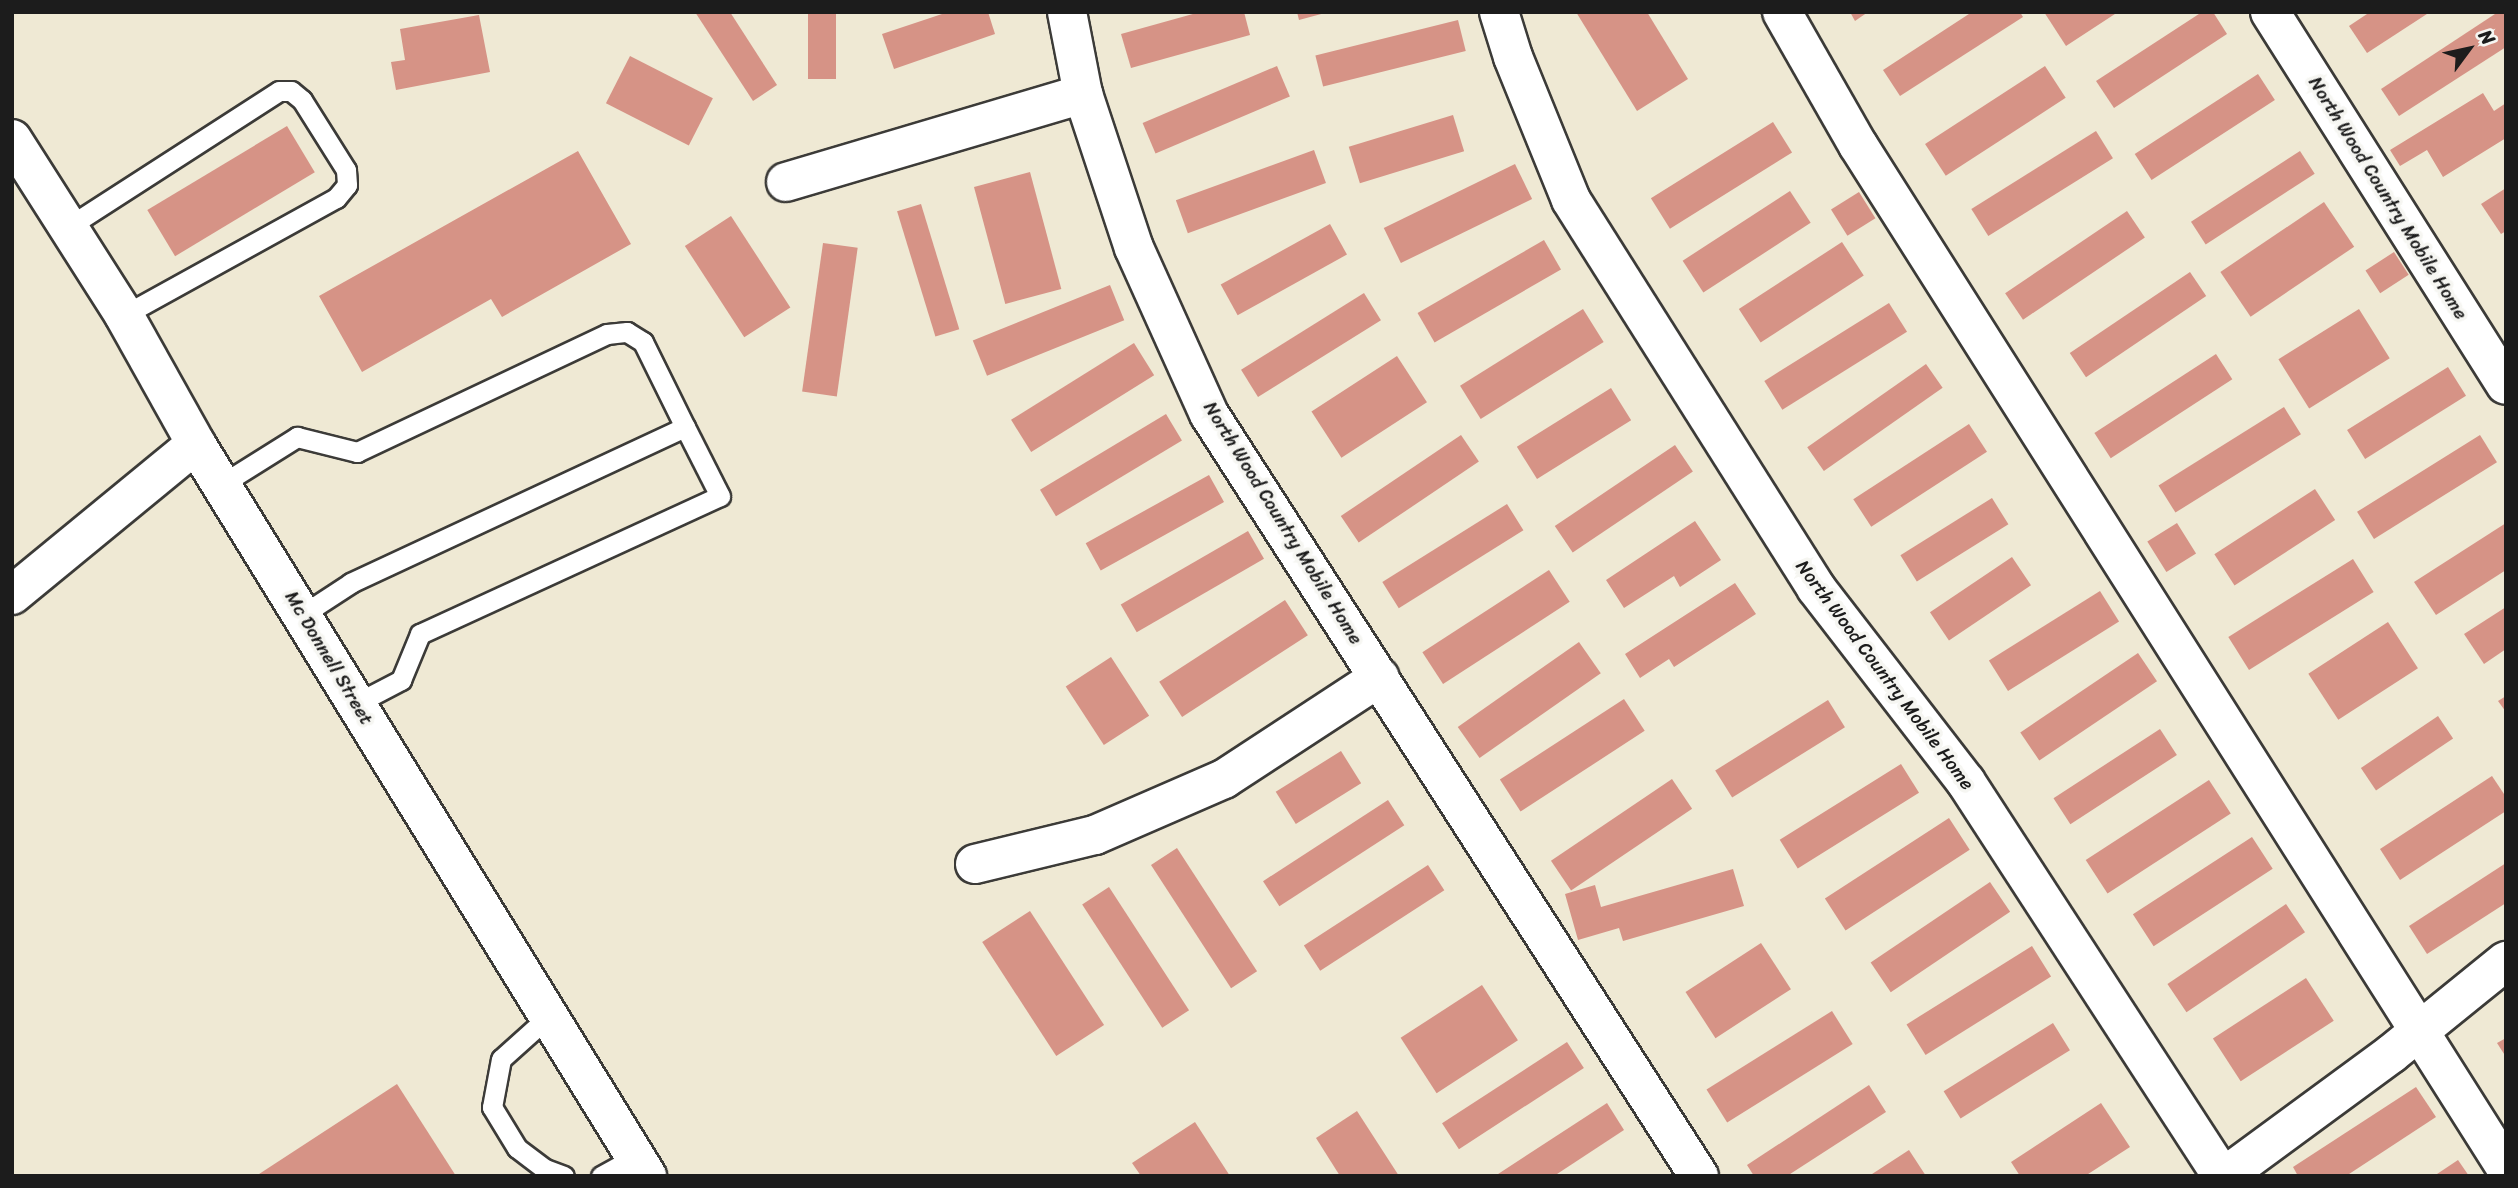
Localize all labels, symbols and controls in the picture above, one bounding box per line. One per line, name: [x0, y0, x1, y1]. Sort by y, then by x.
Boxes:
north arrow: [2434, 14, 2504, 84]
text: N: [2470, 23, 2504, 52]
street label: North Wood Country Mobile Home: [2303, 72, 2473, 324]
street label: North Wood Country Mobile Home: [1198, 397, 1368, 649]
street label: North Wood Country Mobile Home: [1791, 555, 1979, 795]
street label: Mc Donnell Street: [280, 587, 378, 729]

